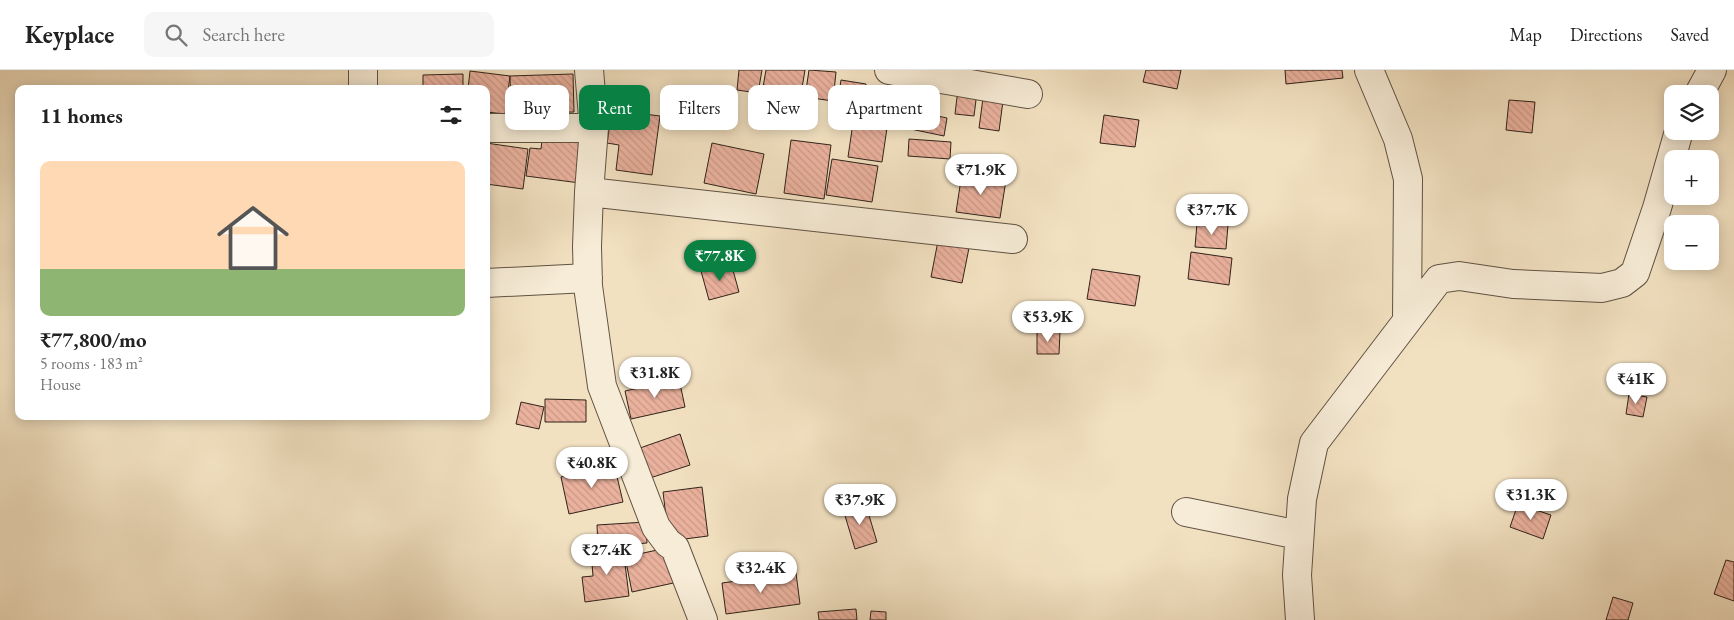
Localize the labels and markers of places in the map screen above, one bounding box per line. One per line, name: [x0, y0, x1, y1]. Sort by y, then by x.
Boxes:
pin: ₹71.9K: [940, 154, 1022, 196]
pin: ₹37.7K: [1171, 194, 1253, 236]
pin: ₹77.8K: [679, 240, 761, 282]
pin: ₹53.9K: [1007, 300, 1089, 343]
pin: ₹31.8K: [614, 356, 696, 399]
pin: ₹41K: [1606, 362, 1666, 405]
pin: ₹40.8K: [551, 446, 633, 489]
pin: ₹31.3K: [1490, 478, 1572, 521]
pin: ₹37.9K: [819, 484, 901, 526]
pin: ₹27.4K: [566, 534, 648, 576]
pin: ₹32.4K: [720, 552, 802, 594]

